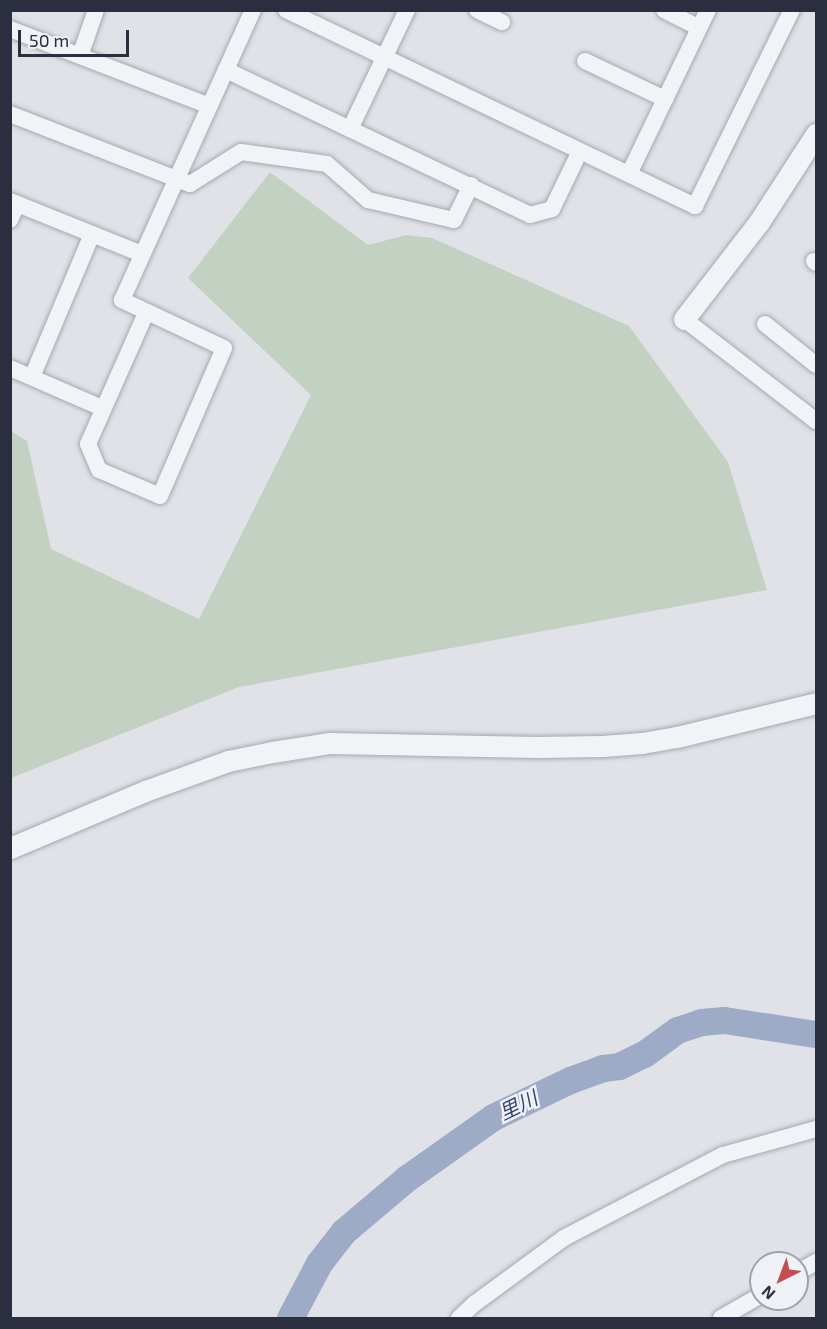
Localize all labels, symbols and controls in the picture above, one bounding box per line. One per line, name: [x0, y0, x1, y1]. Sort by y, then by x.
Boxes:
scale bar: [21, 18, 132, 56]
text: 50 m: [29, 29, 69, 51]
water label: 里川: [495, 1085, 541, 1125]
north arrow: [749, 1251, 809, 1311]
text: N: [757, 1282, 779, 1304]

